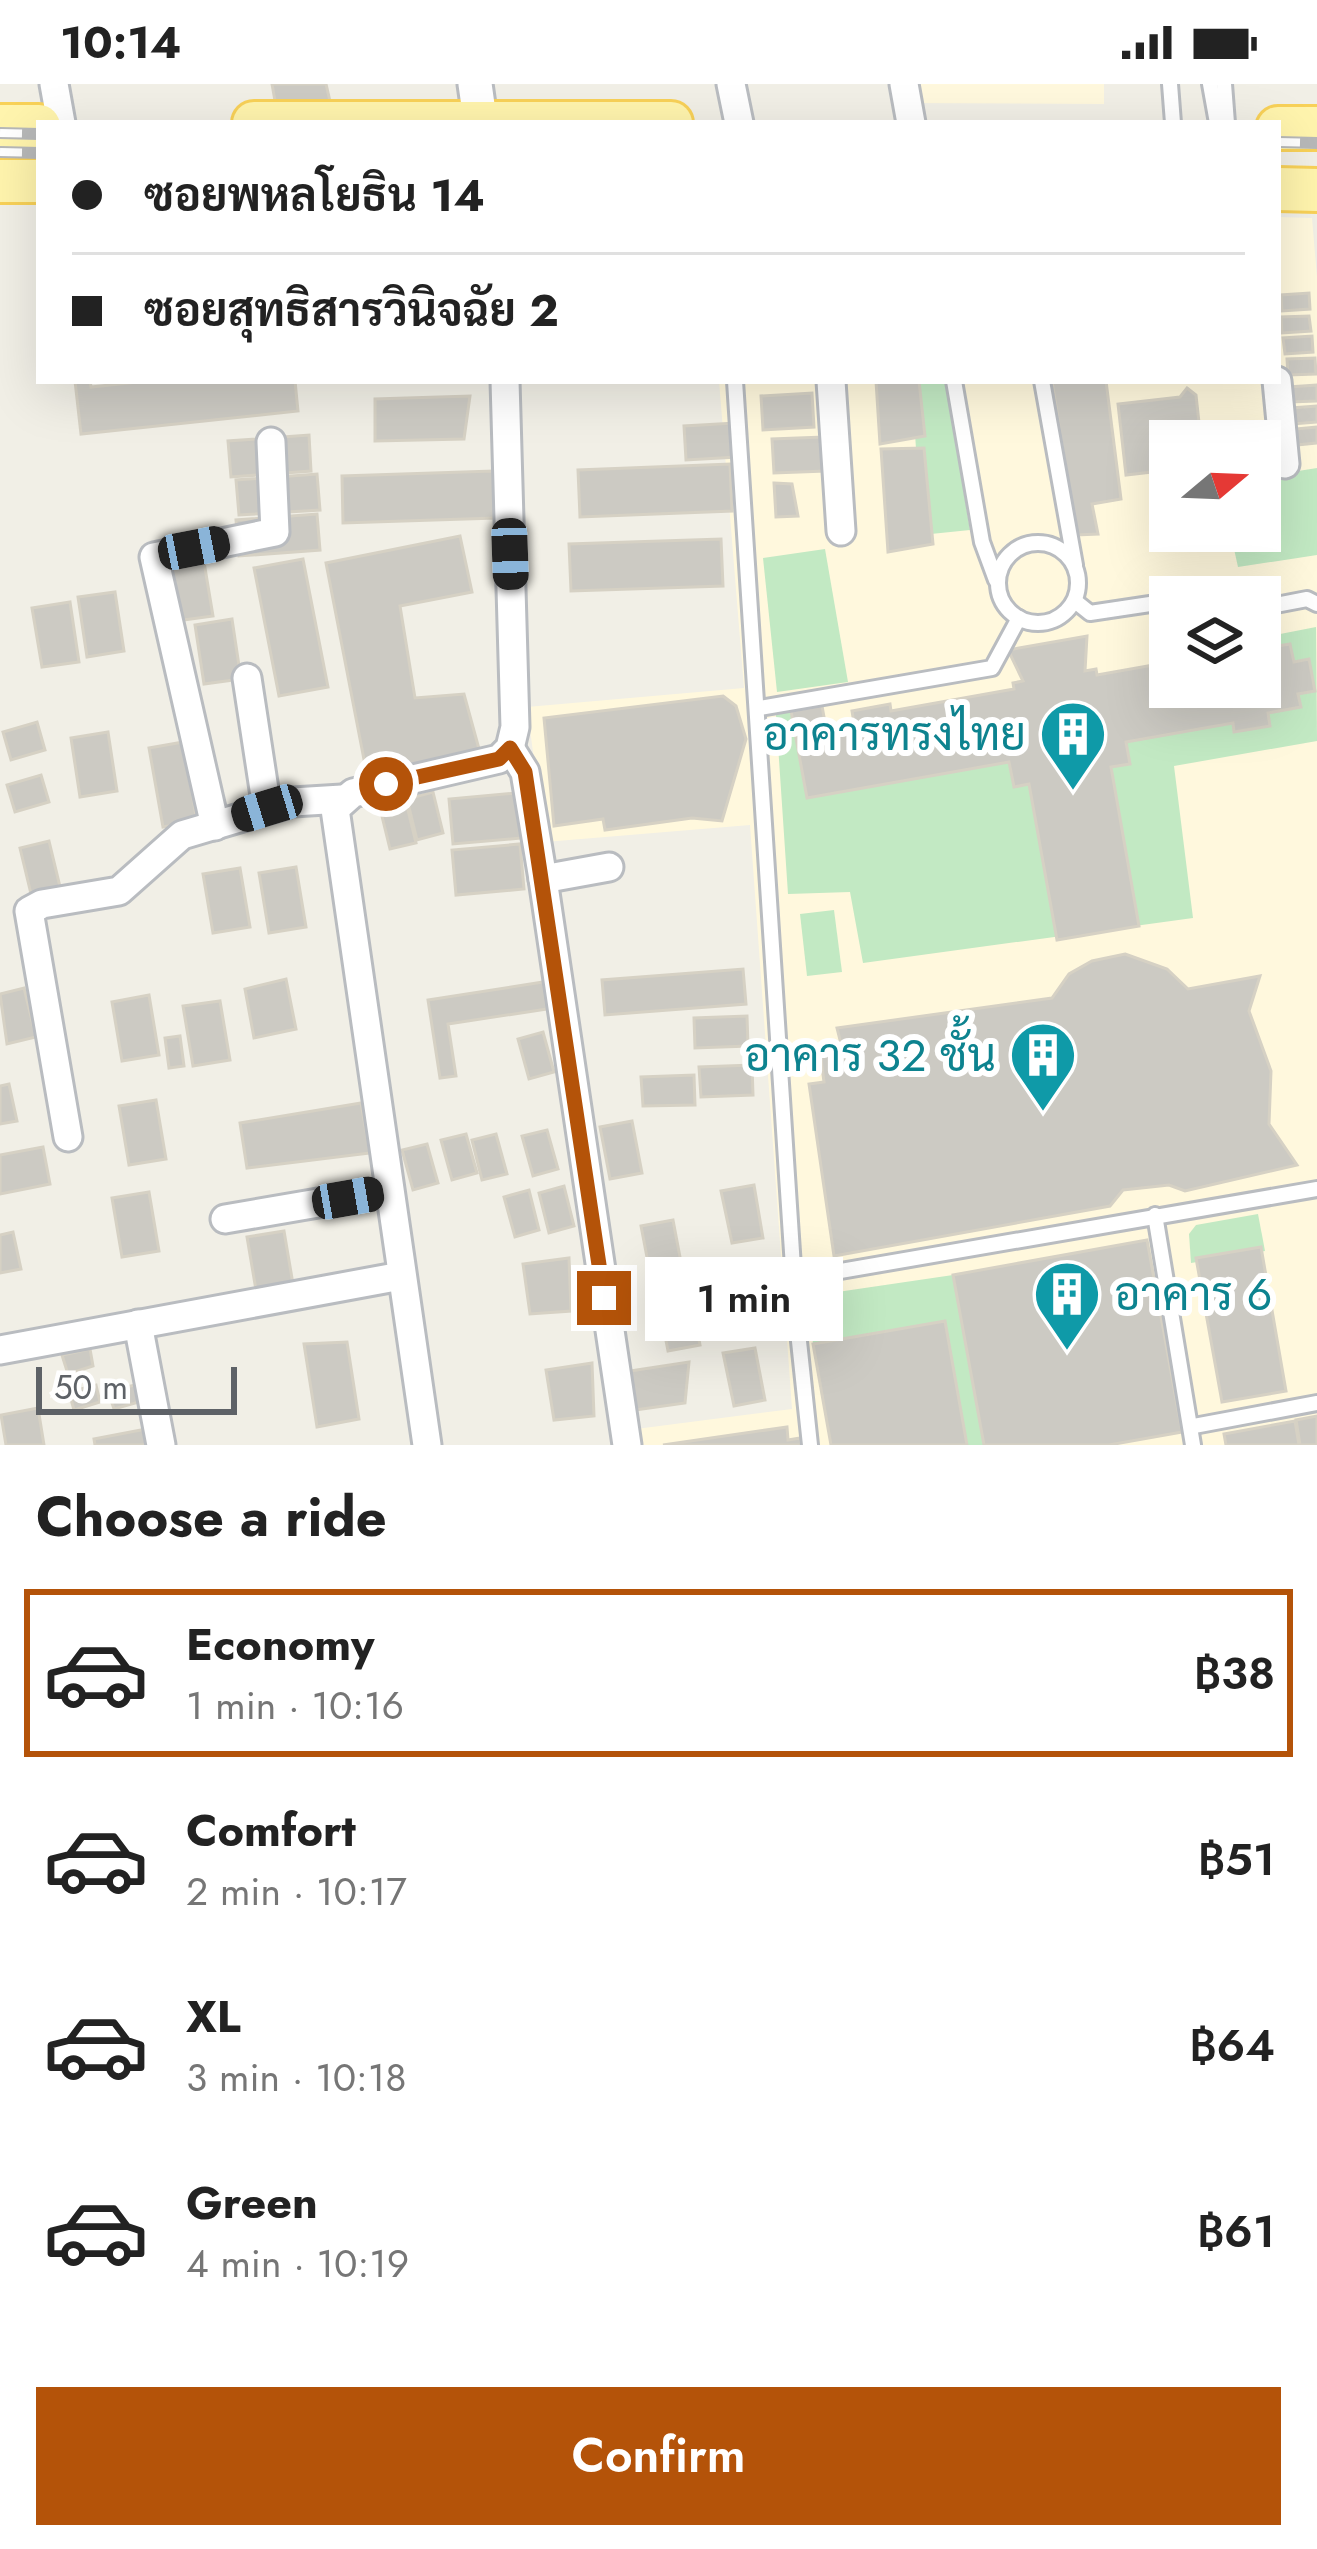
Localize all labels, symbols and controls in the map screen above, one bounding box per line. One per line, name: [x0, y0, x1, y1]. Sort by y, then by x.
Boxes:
text: 10:14: [60, 10, 182, 75]
text: ซอยพหลโยธิน 14: [144, 163, 485, 228]
text: ซอยสุทธิสารวินิจฉัย 2: [144, 278, 559, 343]
north arrow: [1149, 420, 1281, 552]
map controls: [1149, 420, 1281, 708]
car: [491, 517, 529, 591]
car: [155, 523, 233, 573]
button: layers: [1149, 576, 1281, 708]
building icon: อาคารทรงไทย: [1038, 699, 1108, 793]
place label: อาคารทรงไทย: [762, 702, 1026, 767]
route start: [359, 757, 413, 811]
car: [227, 780, 307, 836]
place label: อาคาร 32 ชั้น: [744, 1015, 996, 1088]
building icon: อาคาร 32 ชั้น: [1008, 1020, 1078, 1114]
car: [309, 1174, 387, 1222]
callout: 1 min: [646, 1256, 844, 1340]
building icon: อาคาร 6: [1032, 1259, 1102, 1353]
place label: อาคาร 6: [1114, 1262, 1272, 1327]
text: 1 min: [697, 1270, 791, 1327]
route end: [577, 1271, 631, 1325]
scale bar: [36, 1361, 237, 1414]
text: 50 m: [54, 1364, 128, 1411]
text: Choose a ride: [36, 1478, 387, 1556]
text: Economy: [186, 1612, 374, 1677]
icon: car: [42, 1619, 150, 1727]
text: ฿38: [1194, 1641, 1275, 1706]
text: 1 min · 10:16: [186, 1677, 404, 1734]
text: Comfort: [186, 1798, 356, 1863]
icon: car: [42, 1805, 150, 1913]
text: ฿51: [1198, 1827, 1275, 1892]
text: 2 min · 10:17: [186, 1863, 407, 1920]
text: XL: [186, 1984, 241, 2049]
icon: car: [42, 1991, 150, 2099]
text: ฿64: [1189, 2013, 1275, 2078]
text: 3 min · 10:18: [186, 2049, 407, 2106]
text: Green: [186, 2170, 318, 2235]
icon: car: [42, 2177, 150, 2285]
text: ฿61: [1197, 2199, 1275, 2264]
text: 4 min · 10:19: [186, 2235, 409, 2292]
button: Confirm: [36, 2387, 1281, 2525]

